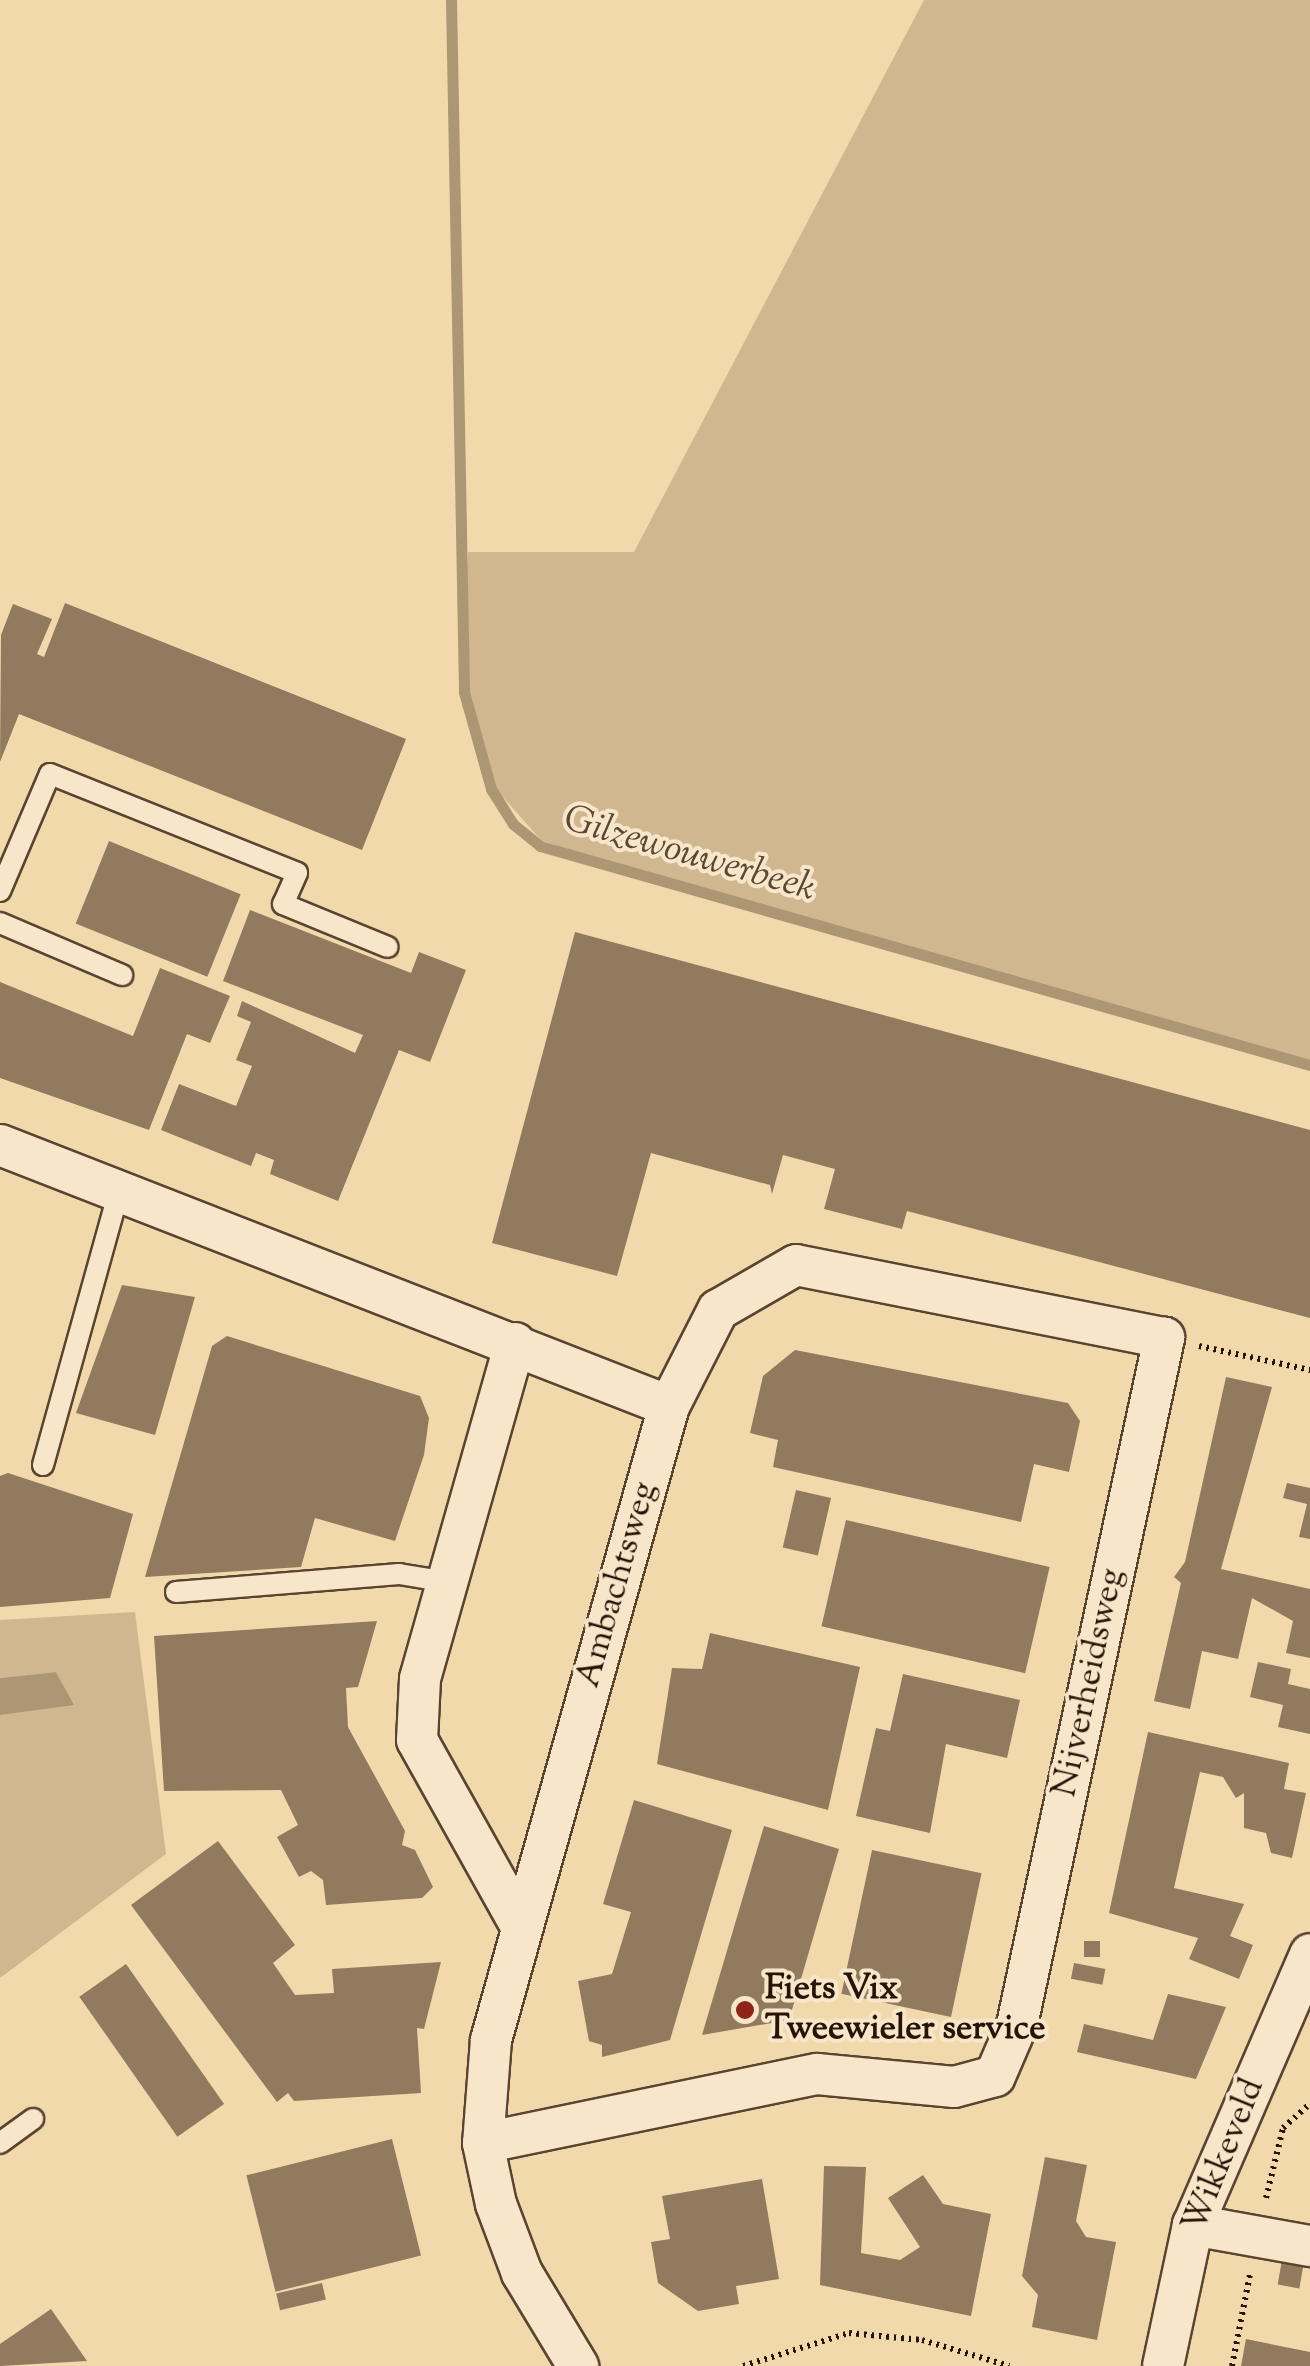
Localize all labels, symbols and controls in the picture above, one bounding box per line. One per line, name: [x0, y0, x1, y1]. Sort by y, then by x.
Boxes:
water label: Gilzewouwerbeek: [558, 798, 820, 914]
street label: Ambachtsweg: [569, 1477, 667, 1693]
street label: Nijverheidsweg: [1045, 1565, 1135, 1801]
place label: Fiets Vix Tweewieler service: [765, 1969, 1046, 2051]
marker: Fiets Vix Tweewieler service: [734, 1999, 756, 2021]
street label: Wikkeveld: [1175, 2073, 1275, 2239]

